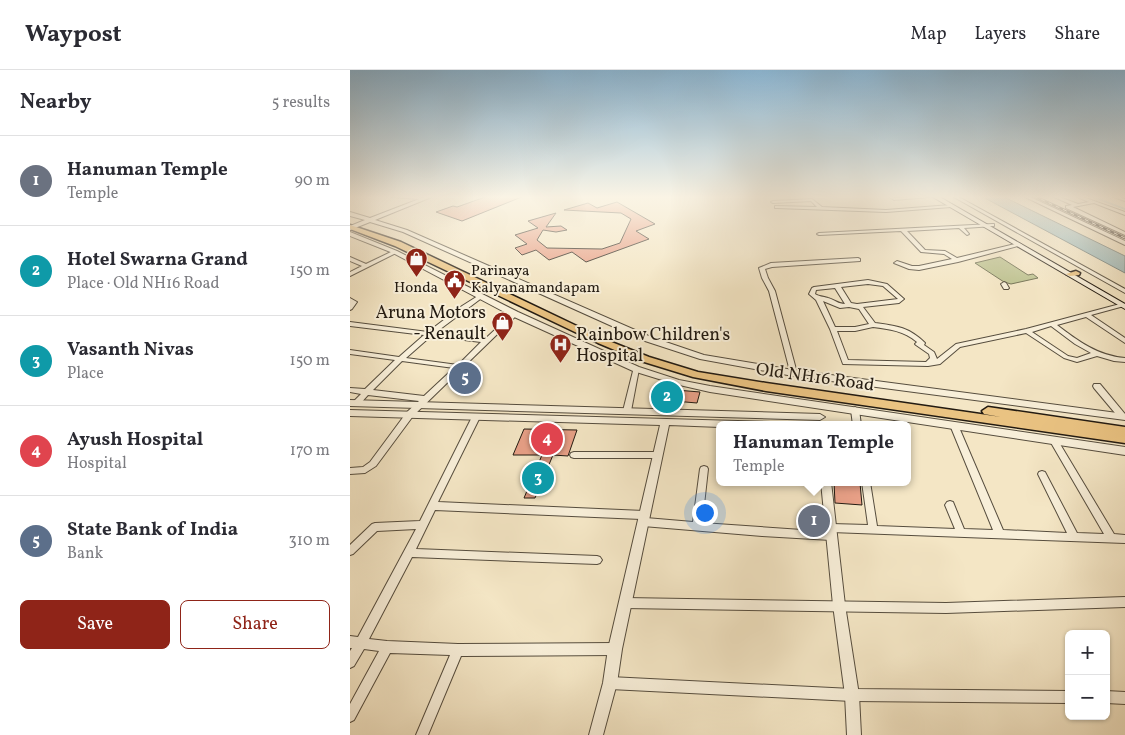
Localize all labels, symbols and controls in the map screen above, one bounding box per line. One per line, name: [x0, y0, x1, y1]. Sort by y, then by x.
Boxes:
text: Waypost: [25, 18, 122, 52]
text: Map: [910, 22, 946, 47]
text: Layers: [974, 22, 1026, 47]
text: Share: [1054, 22, 1100, 47]
text: Nearby: [20, 88, 91, 117]
text: 5 results: [272, 92, 330, 114]
text: Hanuman Temple: [67, 157, 228, 183]
text: 1: [33, 170, 39, 192]
text: 90 m: [294, 170, 330, 192]
text: Temple: [67, 183, 118, 205]
text: Hotel Swarna Grand: [67, 247, 248, 273]
shop icon: Honda: [404, 247, 428, 278]
text: 2: [32, 260, 40, 282]
text: 150 m: [289, 260, 330, 282]
place label: Parinaya Kalyanamandapam: [471, 261, 600, 299]
public building icon: Parinaya Kalyanamandapam: [443, 268, 467, 299]
text: Place · Old NH16 Road: [67, 273, 220, 295]
place label: Honda: [394, 278, 438, 299]
place label: Aruna Motors - Renault: [375, 301, 486, 347]
shop icon: Aruna Motors - Renault: [490, 311, 514, 342]
place label: Rainbow Children's Hospital: [576, 323, 730, 369]
hospital icon: Rainbow Children's Hospital: [548, 333, 572, 364]
text: Vasanth Nivas: [67, 337, 194, 363]
text: 3: [32, 350, 40, 372]
text: 150 m: [289, 350, 330, 372]
street label: Old NH16 Road: [754, 357, 876, 399]
pin: 5: [449, 359, 481, 397]
text: Place: [67, 363, 104, 385]
pin: 2: [651, 378, 683, 416]
pin: 4: [531, 420, 563, 458]
popup: [716, 421, 911, 486]
text: Ayush Hospital: [67, 427, 203, 453]
text: Hanuman Temple: [733, 430, 894, 456]
text: 4: [31, 440, 41, 462]
text: 170 m: [290, 440, 330, 462]
text: Hospital: [67, 453, 127, 475]
text: Temple: [733, 456, 784, 478]
pin: 3: [522, 459, 554, 497]
your location: [692, 500, 718, 526]
pin: 1: [798, 502, 830, 540]
text: State Bank of India: [67, 517, 238, 543]
text: 5: [32, 530, 40, 552]
text: 310 m: [289, 530, 330, 552]
text: Bank: [67, 543, 103, 565]
button: Save: [20, 600, 170, 649]
button: Share: [180, 600, 330, 649]
map controls: [1065, 630, 1110, 720]
button: +: [1065, 630, 1110, 675]
button: −: [1065, 675, 1110, 720]

